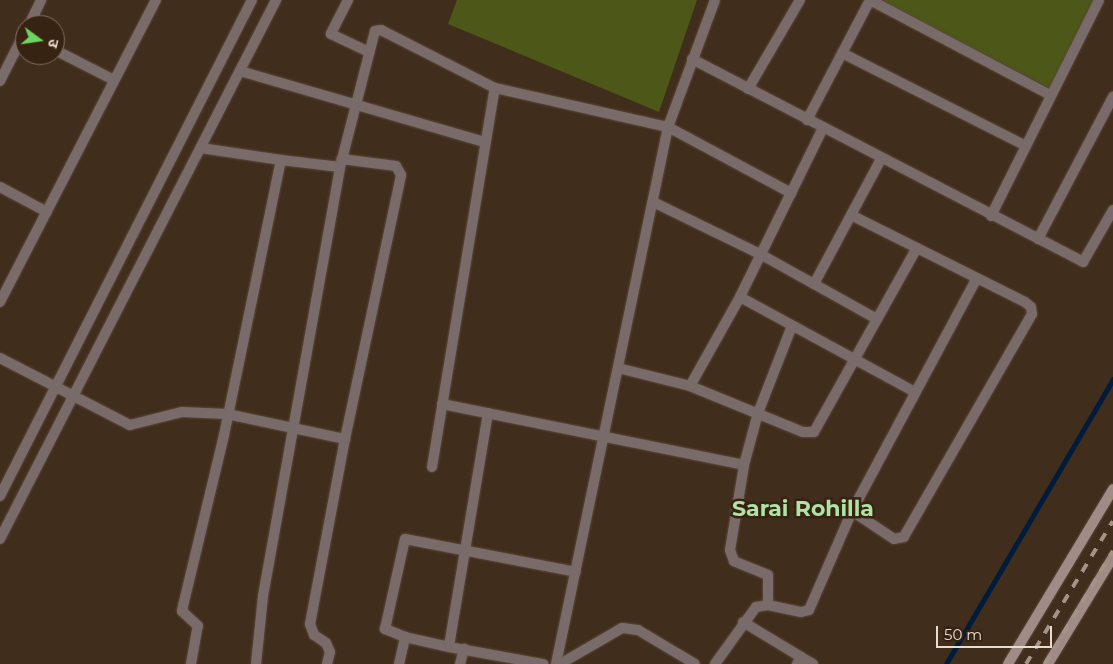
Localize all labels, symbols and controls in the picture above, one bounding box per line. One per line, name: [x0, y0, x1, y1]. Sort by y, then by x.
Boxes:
north arrow: [15, 15, 65, 65]
text: उ: [44, 37, 63, 50]
district label: Sarai Rohilla: [732, 496, 874, 522]
scale bar: [938, 616, 1054, 648]
text: 50 m: [944, 625, 982, 644]

